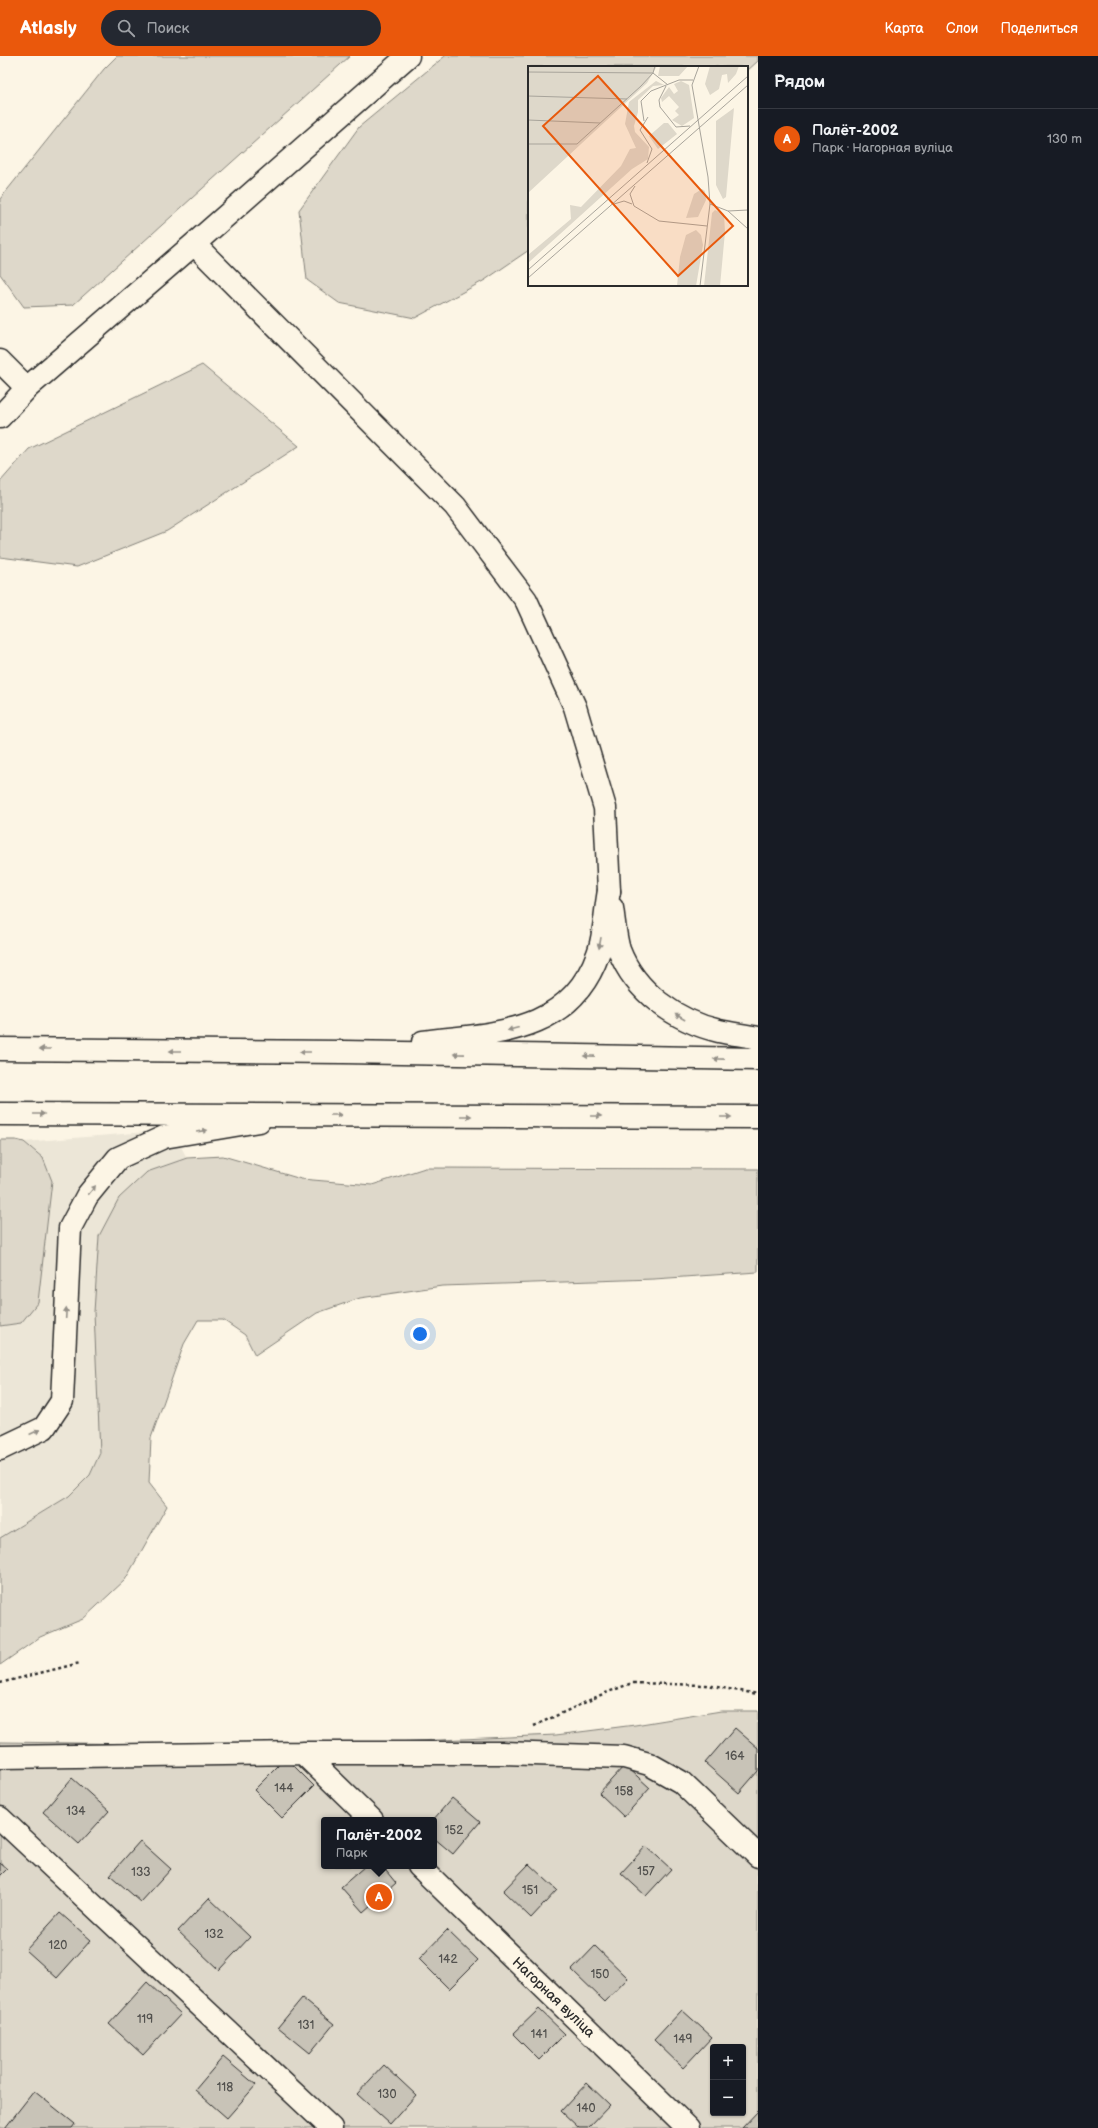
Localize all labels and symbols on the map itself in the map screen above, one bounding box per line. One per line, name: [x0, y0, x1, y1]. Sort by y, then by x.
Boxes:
inset map: [528, 66, 748, 286]
one-way arrow: [597, 937, 603, 949]
one-way arrow: [674, 1013, 686, 1020]
one-way arrow: [507, 1026, 520, 1032]
one-way arrow: [39, 1046, 51, 1053]
one-way arrow: [168, 1048, 181, 1054]
one-way arrow: [298, 1049, 311, 1055]
one-way arrow: [452, 1051, 465, 1057]
one-way arrow: [582, 1053, 595, 1059]
one-way arrow: [713, 1055, 725, 1062]
one-way arrow: [33, 1111, 46, 1117]
one-way arrow: [330, 1112, 343, 1118]
one-way arrow: [460, 1113, 473, 1119]
one-way arrow: [590, 1113, 603, 1119]
one-way arrow: [720, 1114, 733, 1120]
one-way arrow: [196, 1127, 208, 1133]
one-way arrow: [88, 1184, 97, 1195]
one-way arrow: [63, 1306, 69, 1319]
your location: [410, 1324, 430, 1344]
one-way arrow: [30, 1429, 42, 1435]
house number: 164: [725, 1749, 745, 1764]
house number: 144: [274, 1781, 294, 1796]
house number: 158: [615, 1784, 633, 1799]
house number: 134: [66, 1804, 86, 1819]
house number: 152: [445, 1823, 463, 1838]
house number: 157: [637, 1864, 655, 1879]
house number: 133: [131, 1865, 151, 1880]
pin: A: [366, 1882, 392, 1912]
house number: 151: [522, 1883, 538, 1898]
house number: 132: [204, 1927, 224, 1942]
house number: 120: [49, 1938, 67, 1953]
house number: 142: [438, 1952, 458, 1967]
street label: Нагорная вуліца: [509, 1954, 599, 2042]
house number: 150: [591, 1967, 609, 1982]
house number: 119: [137, 2012, 153, 2027]
house number: 131: [298, 2018, 314, 2033]
house number: 141: [531, 2027, 547, 2042]
house number: 149: [674, 2032, 693, 2047]
house number: 118: [217, 2080, 233, 2095]
house number: 130: [377, 2087, 397, 2102]
house number: 140: [576, 2101, 596, 2116]

